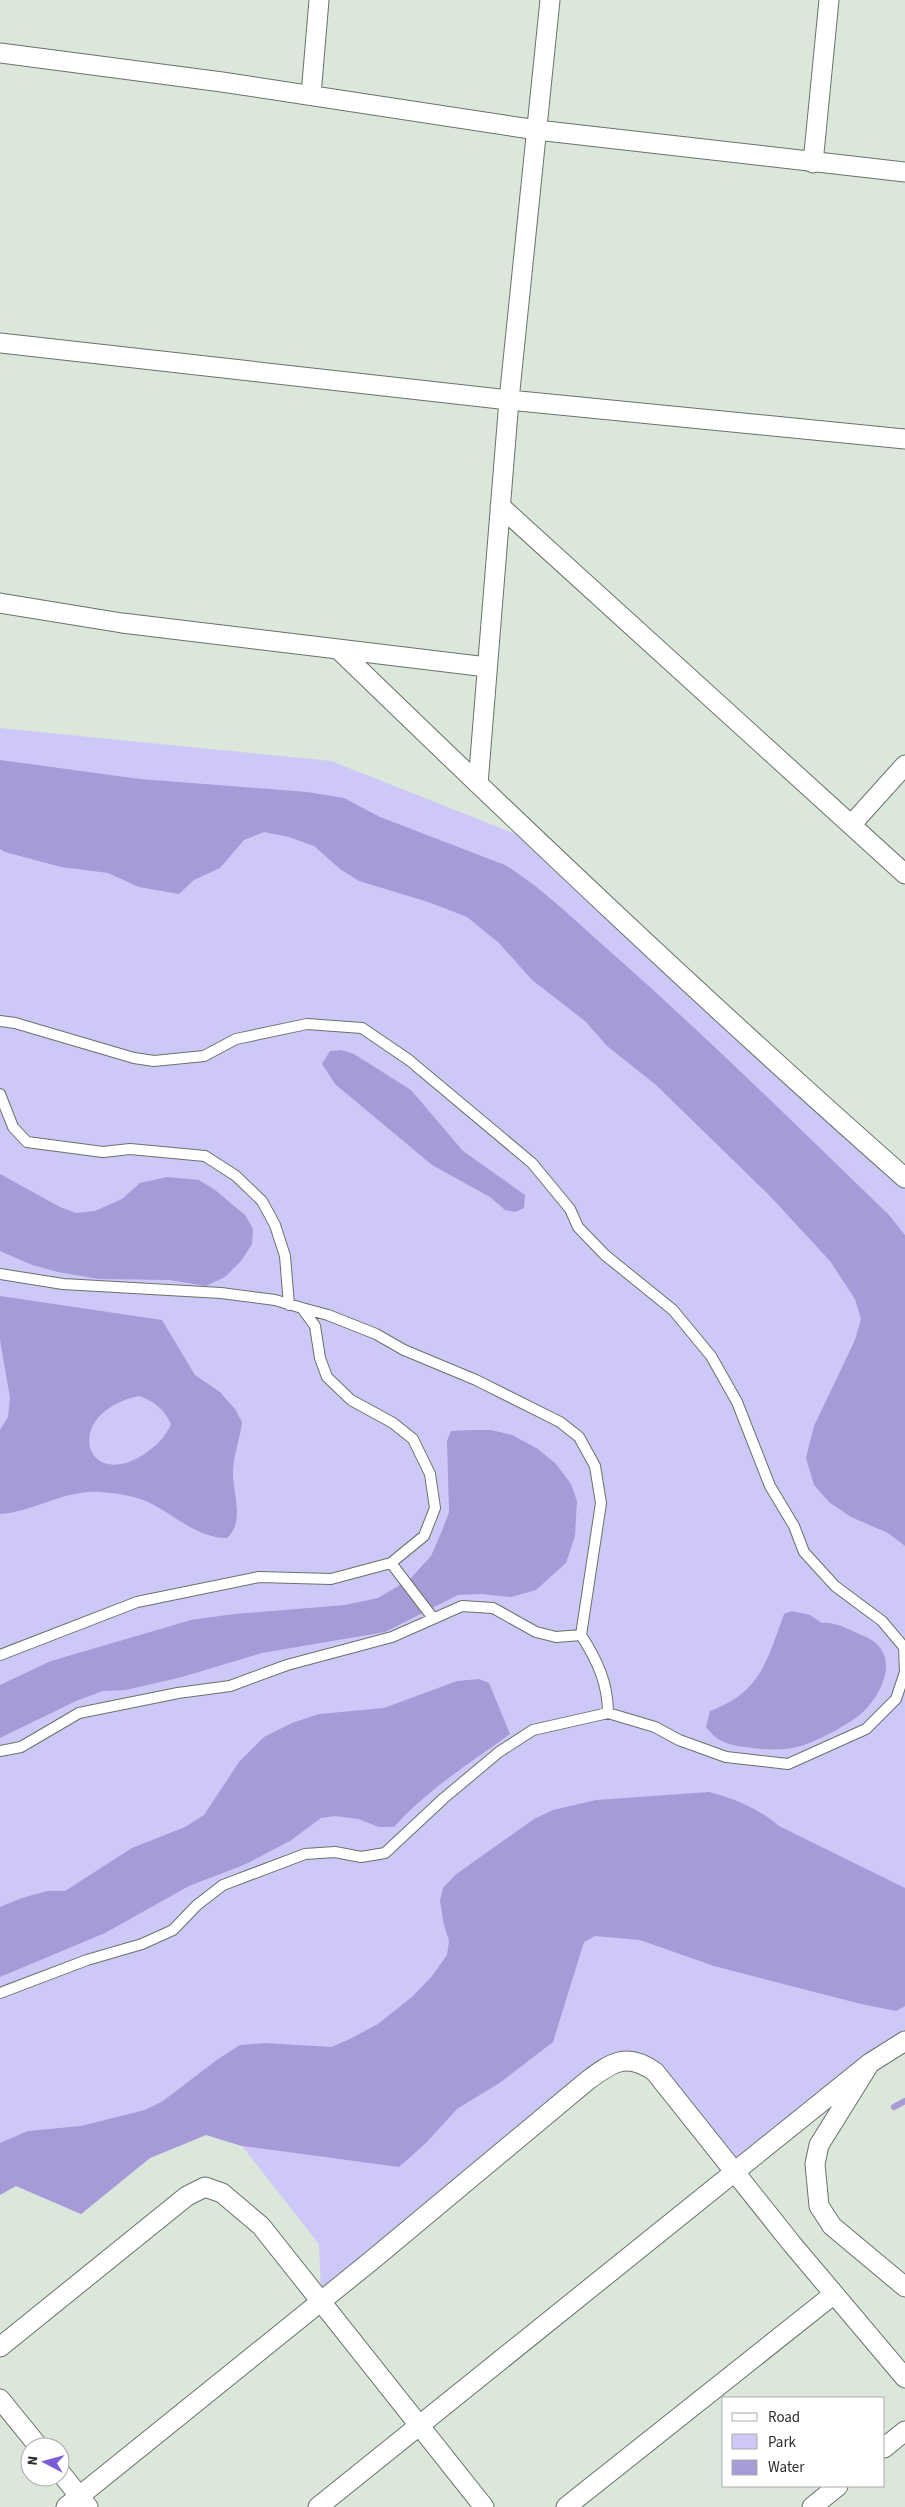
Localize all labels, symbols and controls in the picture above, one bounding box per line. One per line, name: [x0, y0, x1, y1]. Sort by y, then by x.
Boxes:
legend: [722, 2397, 885, 2487]
text: Road: [768, 2407, 800, 2428]
text: Park: [768, 2432, 797, 2453]
north arrow: [20, 2437, 70, 2487]
text: N: [23, 2455, 43, 2466]
text: Water: [768, 2457, 805, 2478]

